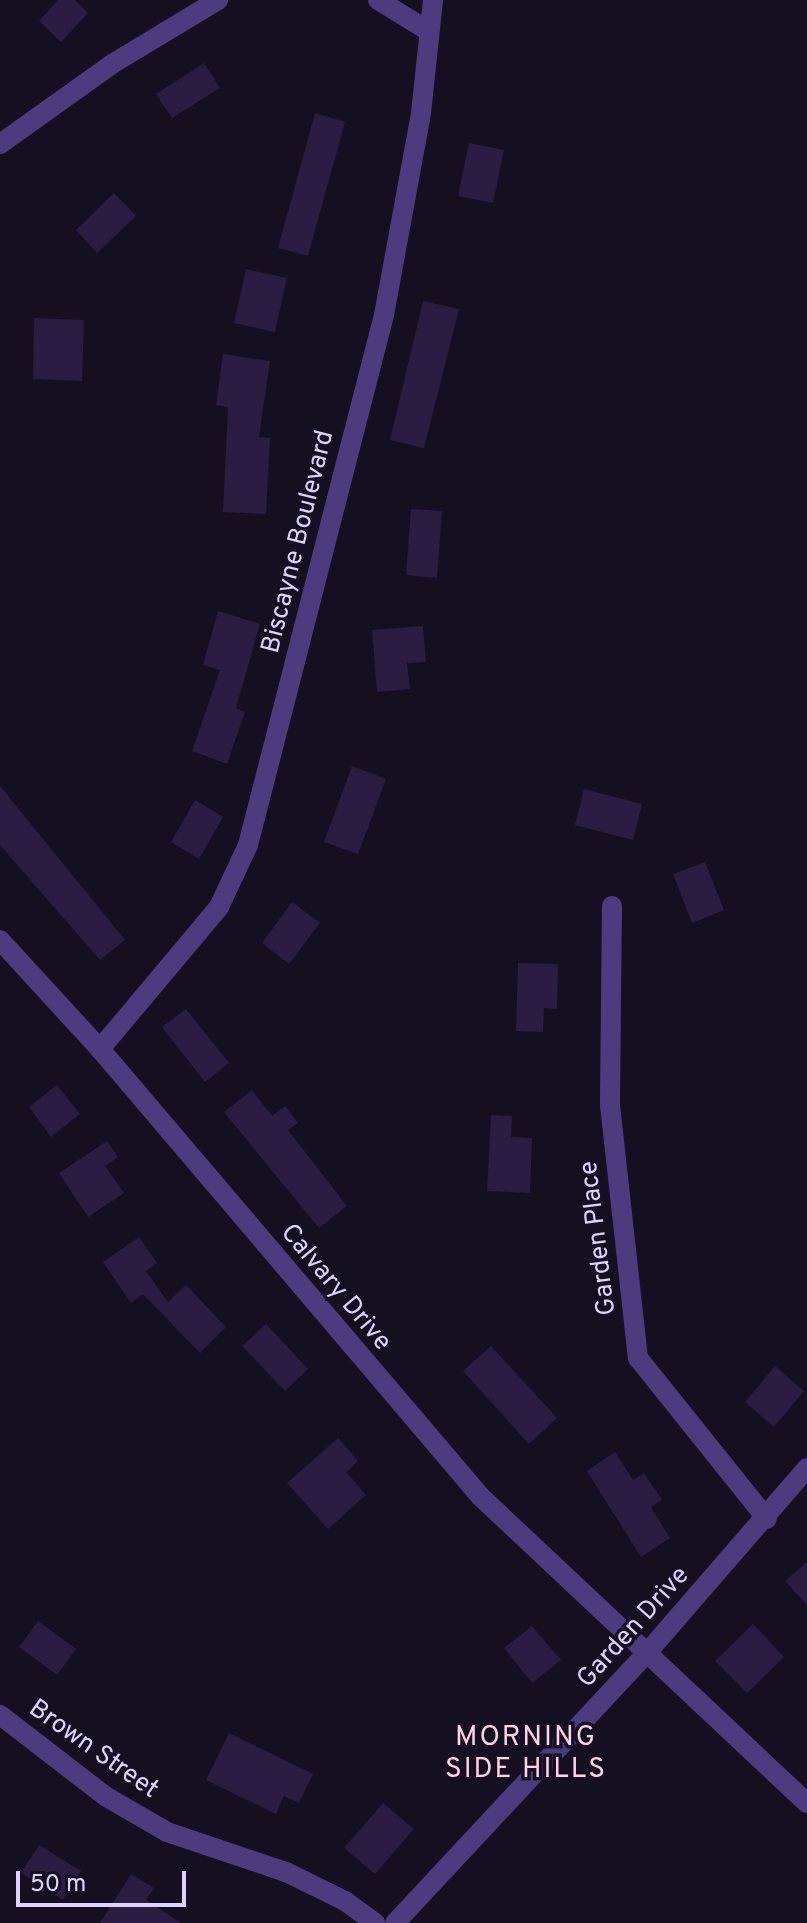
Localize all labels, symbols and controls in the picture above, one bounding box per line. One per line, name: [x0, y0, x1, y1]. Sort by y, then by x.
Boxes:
street label: Biscayne Boulevard: [256, 427, 342, 657]
street label: Garden Place: [574, 1159, 624, 1317]
street label: Calvary Drive: [273, 1218, 397, 1358]
street label: Garden Drive: [571, 1561, 697, 1695]
street label: Brown Street: [22, 1694, 164, 1806]
district label: MORNING SIDE HILLS: [445, 1721, 607, 1787]
scale bar: [20, 1855, 190, 1905]
text: 50 m: [30, 1870, 86, 1900]

